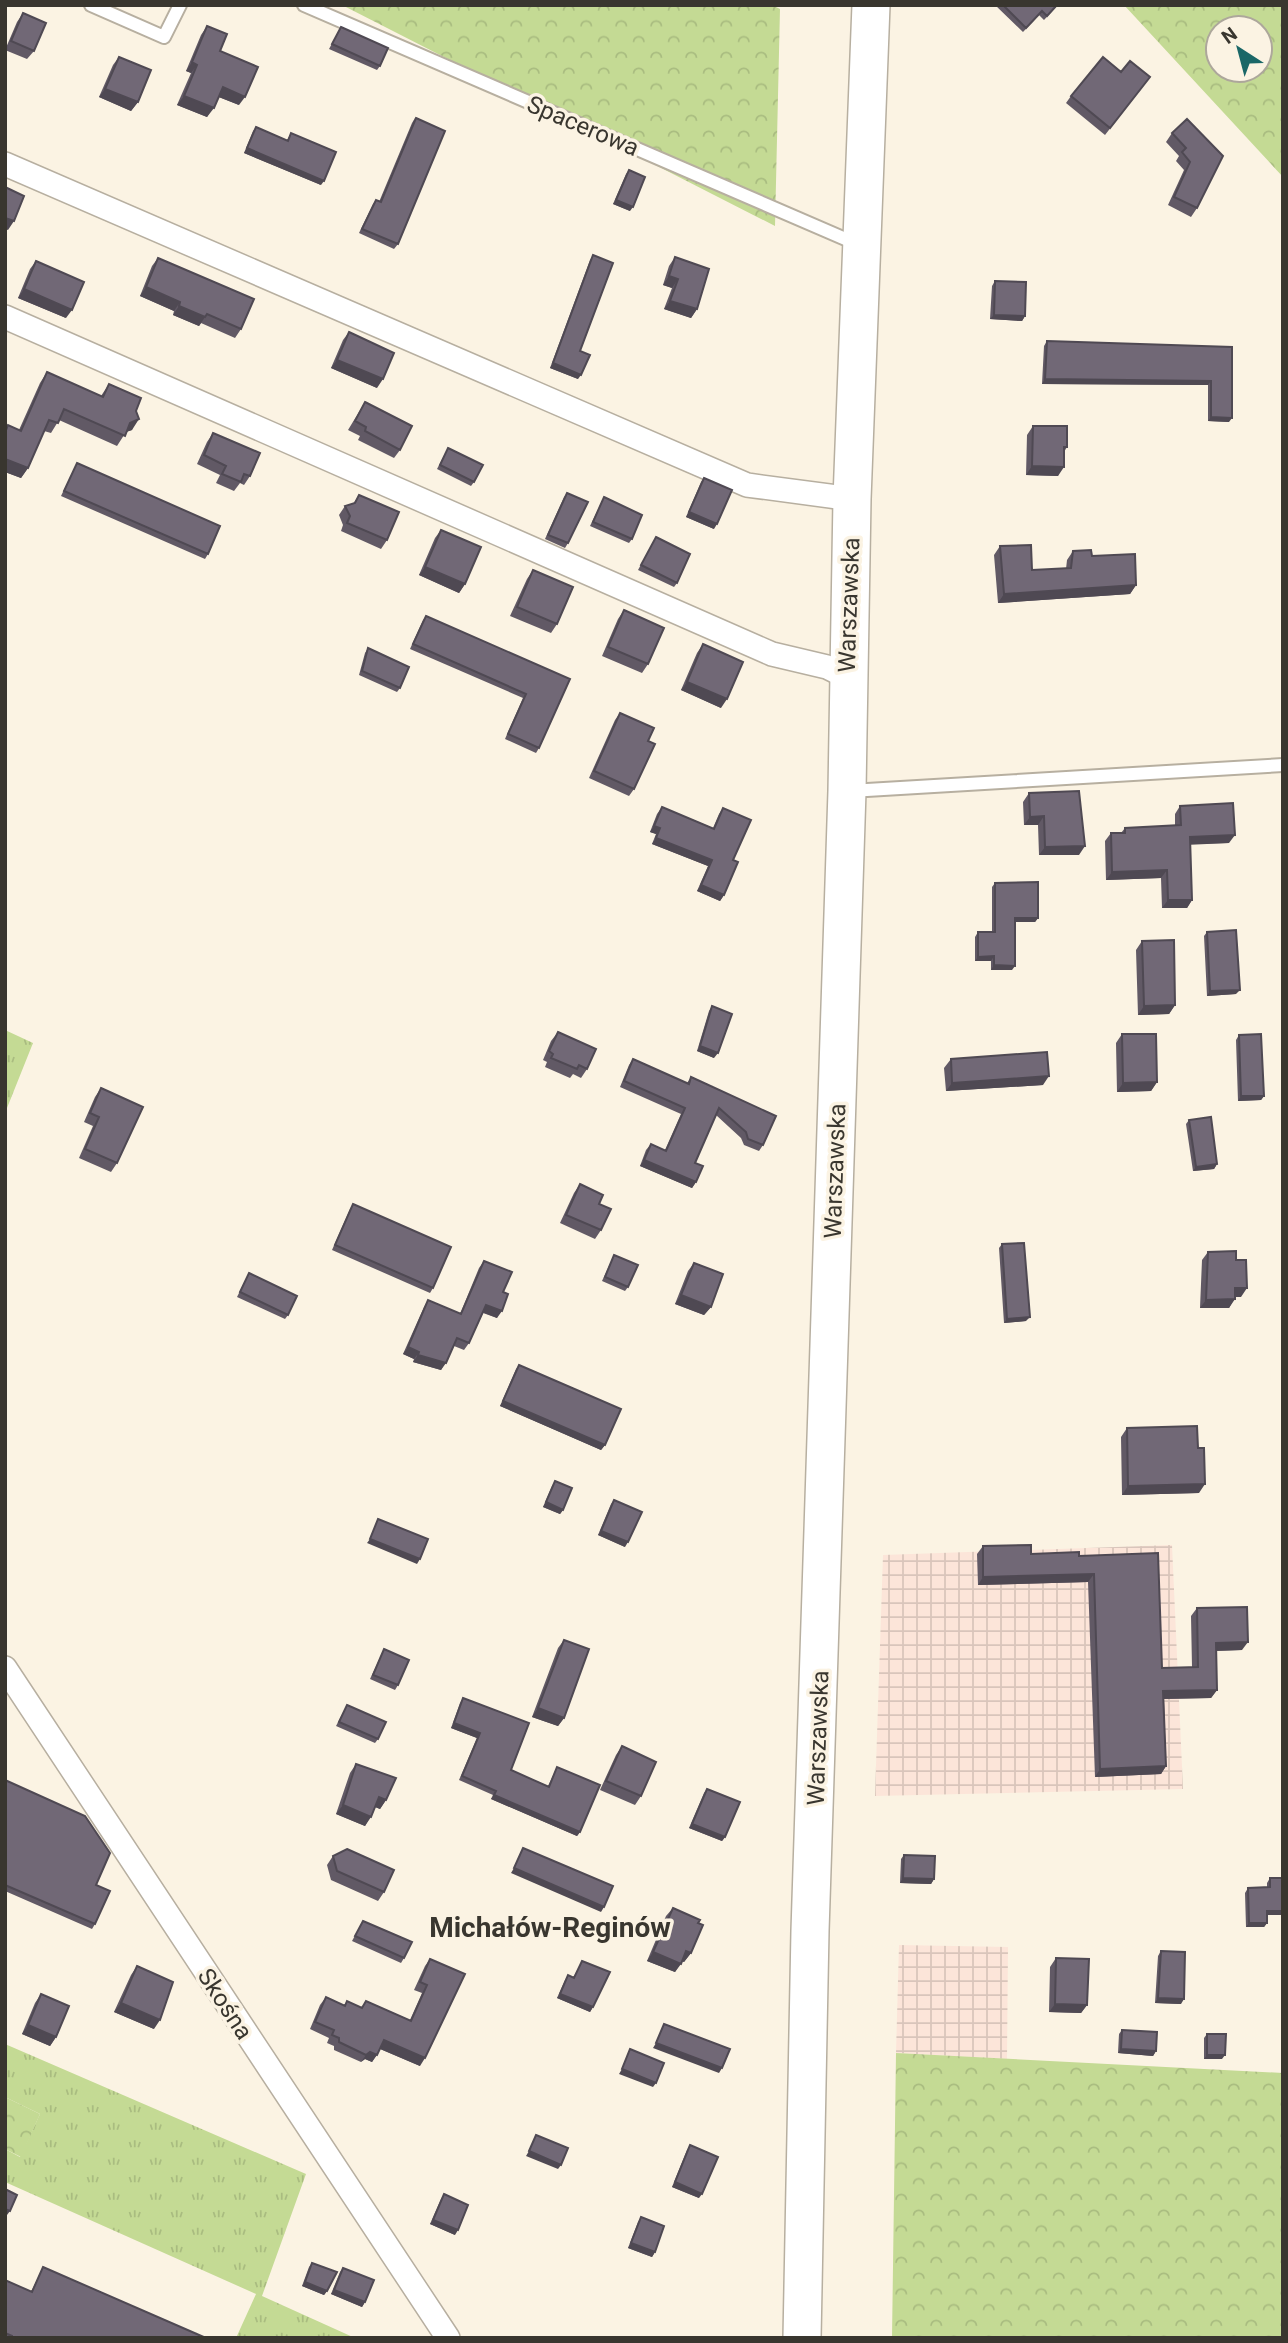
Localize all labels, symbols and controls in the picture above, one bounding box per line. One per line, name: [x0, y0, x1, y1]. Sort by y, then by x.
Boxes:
north arrow: [1204, 14, 1274, 84]
text: N: [1217, 22, 1241, 49]
street label: Spacerowa: [523, 90, 643, 162]
street label: Warszawska: [833, 537, 865, 673]
street label: Warszawska: [819, 1103, 851, 1239]
street label: Warszawska: [802, 1670, 834, 1806]
district label: Michałów-Reginów: [429, 1911, 671, 1944]
street label: Skośna: [192, 1963, 258, 2045]

